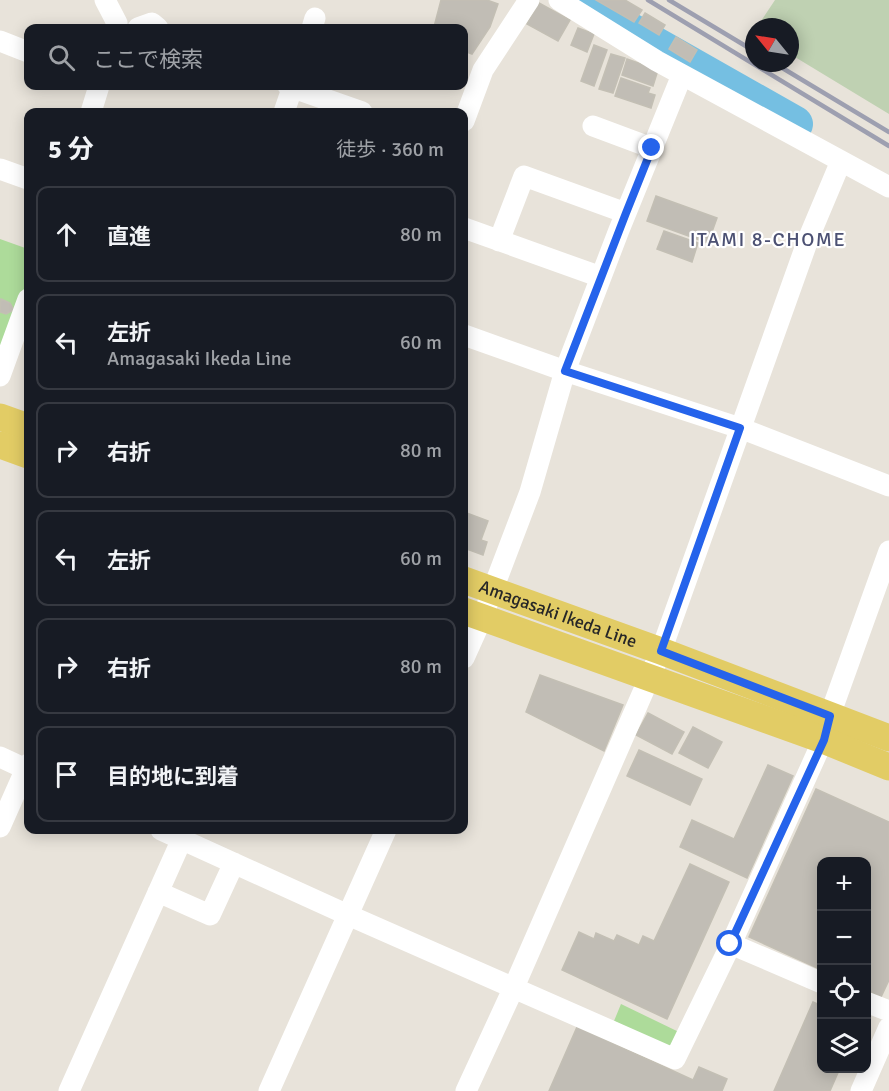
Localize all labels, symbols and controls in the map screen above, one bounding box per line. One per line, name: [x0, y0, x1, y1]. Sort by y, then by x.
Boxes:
north arrow: [745, 18, 799, 72]
search box: [24, 24, 468, 90]
icon: search: [45, 41, 78, 74]
text: ここで検索: [93, 46, 203, 73]
text: 5 分: [48, 134, 94, 166]
route end: [638, 134, 664, 160]
text: 徒歩 · 360 m: [336, 137, 444, 162]
icon: ahead: [50, 218, 83, 251]
text: 80 m: [400, 222, 442, 247]
text: 直進: [107, 223, 151, 250]
district label: ITAMI 8-CHOME: [690, 227, 846, 252]
text: 左折: [107, 319, 151, 346]
icon: left: [50, 326, 83, 359]
text: 60 m: [400, 330, 442, 355]
text: Amagasaki Ikeda Line: [107, 346, 292, 371]
icon: right: [50, 434, 83, 467]
text: 80 m: [400, 438, 442, 463]
text: 右折: [107, 439, 151, 466]
icon: left: [50, 542, 83, 575]
text: 60 m: [400, 546, 442, 571]
text: 左折: [107, 547, 151, 574]
street label: Amagasaki Ikeda Line: [476, 575, 640, 652]
icon: right: [50, 650, 83, 683]
text: 80 m: [400, 654, 442, 679]
text: 右折: [107, 655, 151, 682]
icon: arrive: [50, 758, 83, 791]
text: 目的地に到着: [107, 763, 239, 790]
map controls: [817, 857, 871, 1073]
button: +: [817, 857, 871, 911]
button: −: [817, 911, 871, 965]
route start: [716, 930, 742, 956]
button: locate: [817, 965, 871, 1019]
button: layers: [817, 1019, 871, 1073]

